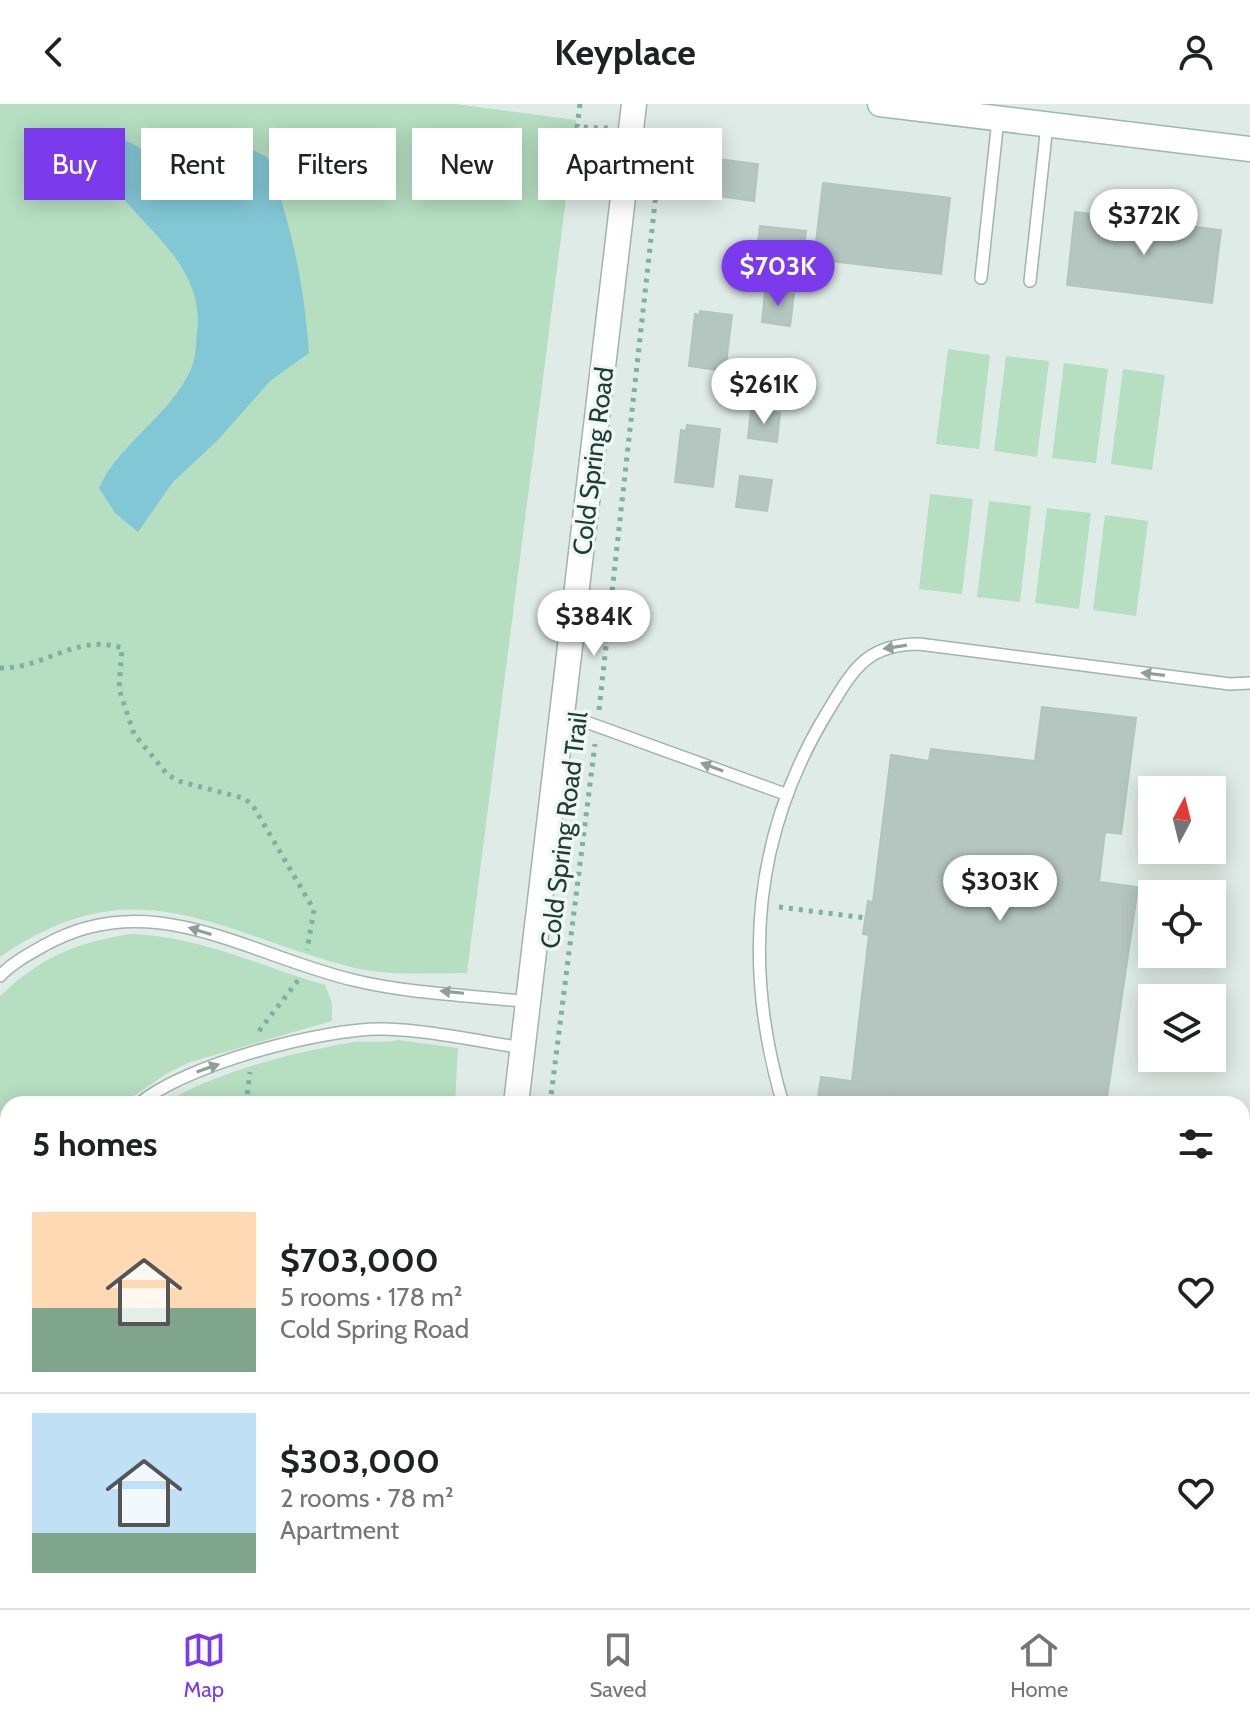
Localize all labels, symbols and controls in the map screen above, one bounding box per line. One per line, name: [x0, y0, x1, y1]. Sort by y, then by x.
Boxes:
icon: back: [32, 30, 76, 74]
text: Keyplace: [554, 30, 696, 74]
icon: person: [1174, 30, 1218, 74]
chip: Buy: [24, 128, 125, 200]
chip: Rent: [141, 128, 253, 200]
chip: Filters: [269, 128, 396, 200]
chip: New: [412, 128, 522, 200]
chip: Apartment: [538, 128, 722, 200]
pin: $372K: [1088, 189, 1200, 257]
text: $372K: [1108, 199, 1180, 231]
pin: $703K: [722, 240, 834, 308]
text: $703K: [740, 250, 816, 282]
pin: $261K: [708, 358, 820, 426]
street label: Cold Spring Road: [566, 365, 620, 557]
text: $261K: [729, 368, 799, 400]
pin: $384K: [538, 590, 650, 658]
text: $384K: [555, 600, 633, 632]
one-way arrow: [883, 641, 908, 653]
one-way arrow: [1140, 667, 1165, 680]
street label: Cold Spring Road Trail: [534, 710, 594, 950]
one-way arrow: [700, 761, 724, 773]
north arrow: [1138, 776, 1226, 864]
map controls: [1138, 776, 1226, 1072]
pin: $303K: [944, 855, 1056, 923]
text: $303K: [961, 865, 1039, 897]
button: locate: [1138, 880, 1226, 968]
one-way arrow: [188, 924, 213, 936]
button: layers: [1138, 984, 1226, 1072]
one-way arrow: [439, 986, 464, 999]
one-way arrow: [196, 1062, 220, 1074]
icon: filters: [1174, 1122, 1218, 1166]
text: 5 homes: [32, 1123, 157, 1165]
text: $703,000: [280, 1239, 439, 1281]
icon: home: [96, 1244, 192, 1340]
icon: heart: [1174, 1270, 1218, 1314]
text: 5 rooms · 178 m²: [280, 1281, 462, 1313]
text: Cold Spring Road: [280, 1313, 469, 1345]
text: $303,000: [280, 1440, 440, 1482]
icon: home: [96, 1445, 192, 1541]
icon: heart: [1174, 1471, 1218, 1515]
text: 2 rooms · 78 m²: [280, 1482, 454, 1514]
text: Apartment: [280, 1514, 399, 1546]
tab: Map: [182, 1628, 226, 1703]
tab: Saved: [589, 1628, 647, 1703]
tab: Home: [1010, 1628, 1068, 1703]

